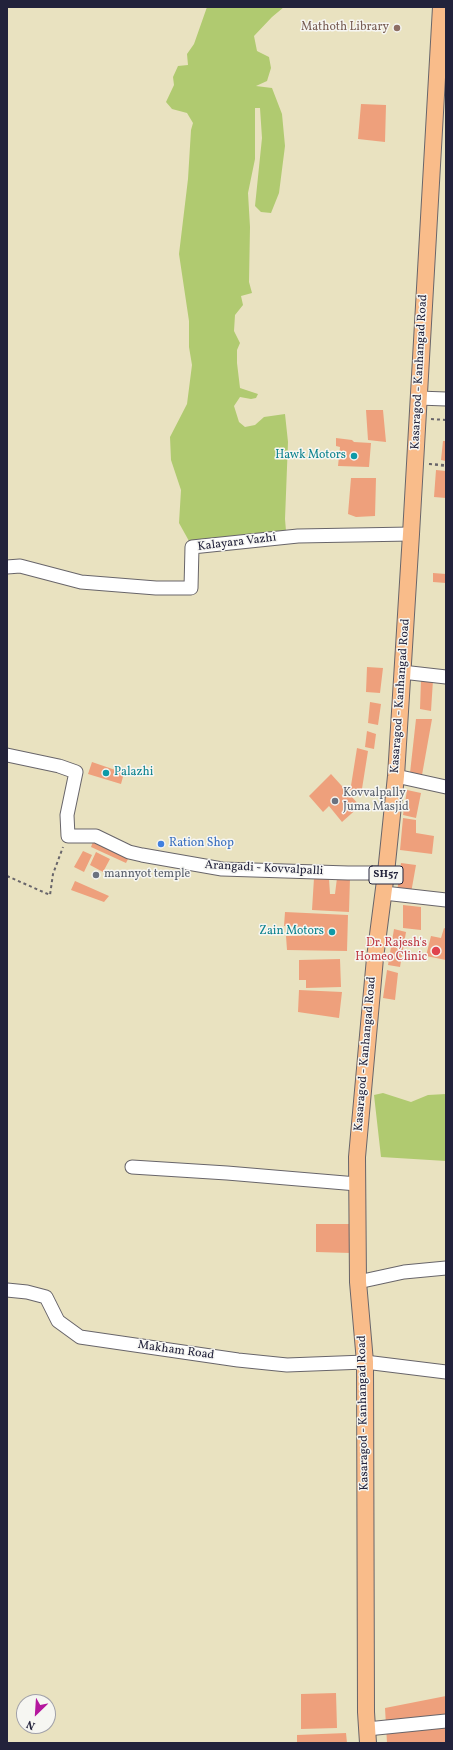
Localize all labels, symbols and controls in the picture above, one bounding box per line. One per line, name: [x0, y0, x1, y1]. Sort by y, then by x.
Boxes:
place label: Mathoth Library: [301, 21, 389, 35]
marker: Mathoth Library: [392, 23, 402, 33]
street label: Kasaragod - Kanhangad Road: [409, 294, 431, 450]
place label: Hawk Motors: [275, 449, 346, 463]
marker: Hawk Motors: [349, 451, 359, 461]
street label: Kalayara Vazhi: [197, 531, 277, 555]
street label: Kasaragod - Kanhangad Road: [388, 618, 414, 774]
place label: Palazhi: [114, 766, 153, 780]
marker: Palazhi: [101, 768, 111, 778]
place label: Kovvalpally Juma Masjid: [343, 787, 409, 815]
marker: Kovvalpally Juma Masjid: [330, 796, 340, 806]
place label: Ration Shop: [169, 837, 234, 851]
marker: Ration Shop: [156, 839, 166, 849]
street label: Arangadi - Kovvalpalli: [204, 859, 324, 879]
road number: SH57: [369, 866, 403, 884]
place label: mannyot temple: [104, 868, 190, 882]
marker: mannyot temple: [91, 870, 101, 880]
place label: Zain Motors: [259, 925, 324, 939]
marker: Zain Motors: [327, 927, 337, 937]
place label: Dr. Rajesh's Homeo Clinic: [355, 937, 427, 965]
marker: Dr. Rajesh's Homeo Clinic: [430, 945, 442, 957]
street label: Kasaragod - Kanhangad Road: [352, 976, 380, 1132]
street label: Kasaragod - Kanhangad Road: [355, 1335, 373, 1491]
street label: Makham Road: [137, 1339, 215, 1363]
north arrow: [16, 1694, 56, 1734]
text: N: [24, 1716, 38, 1733]

